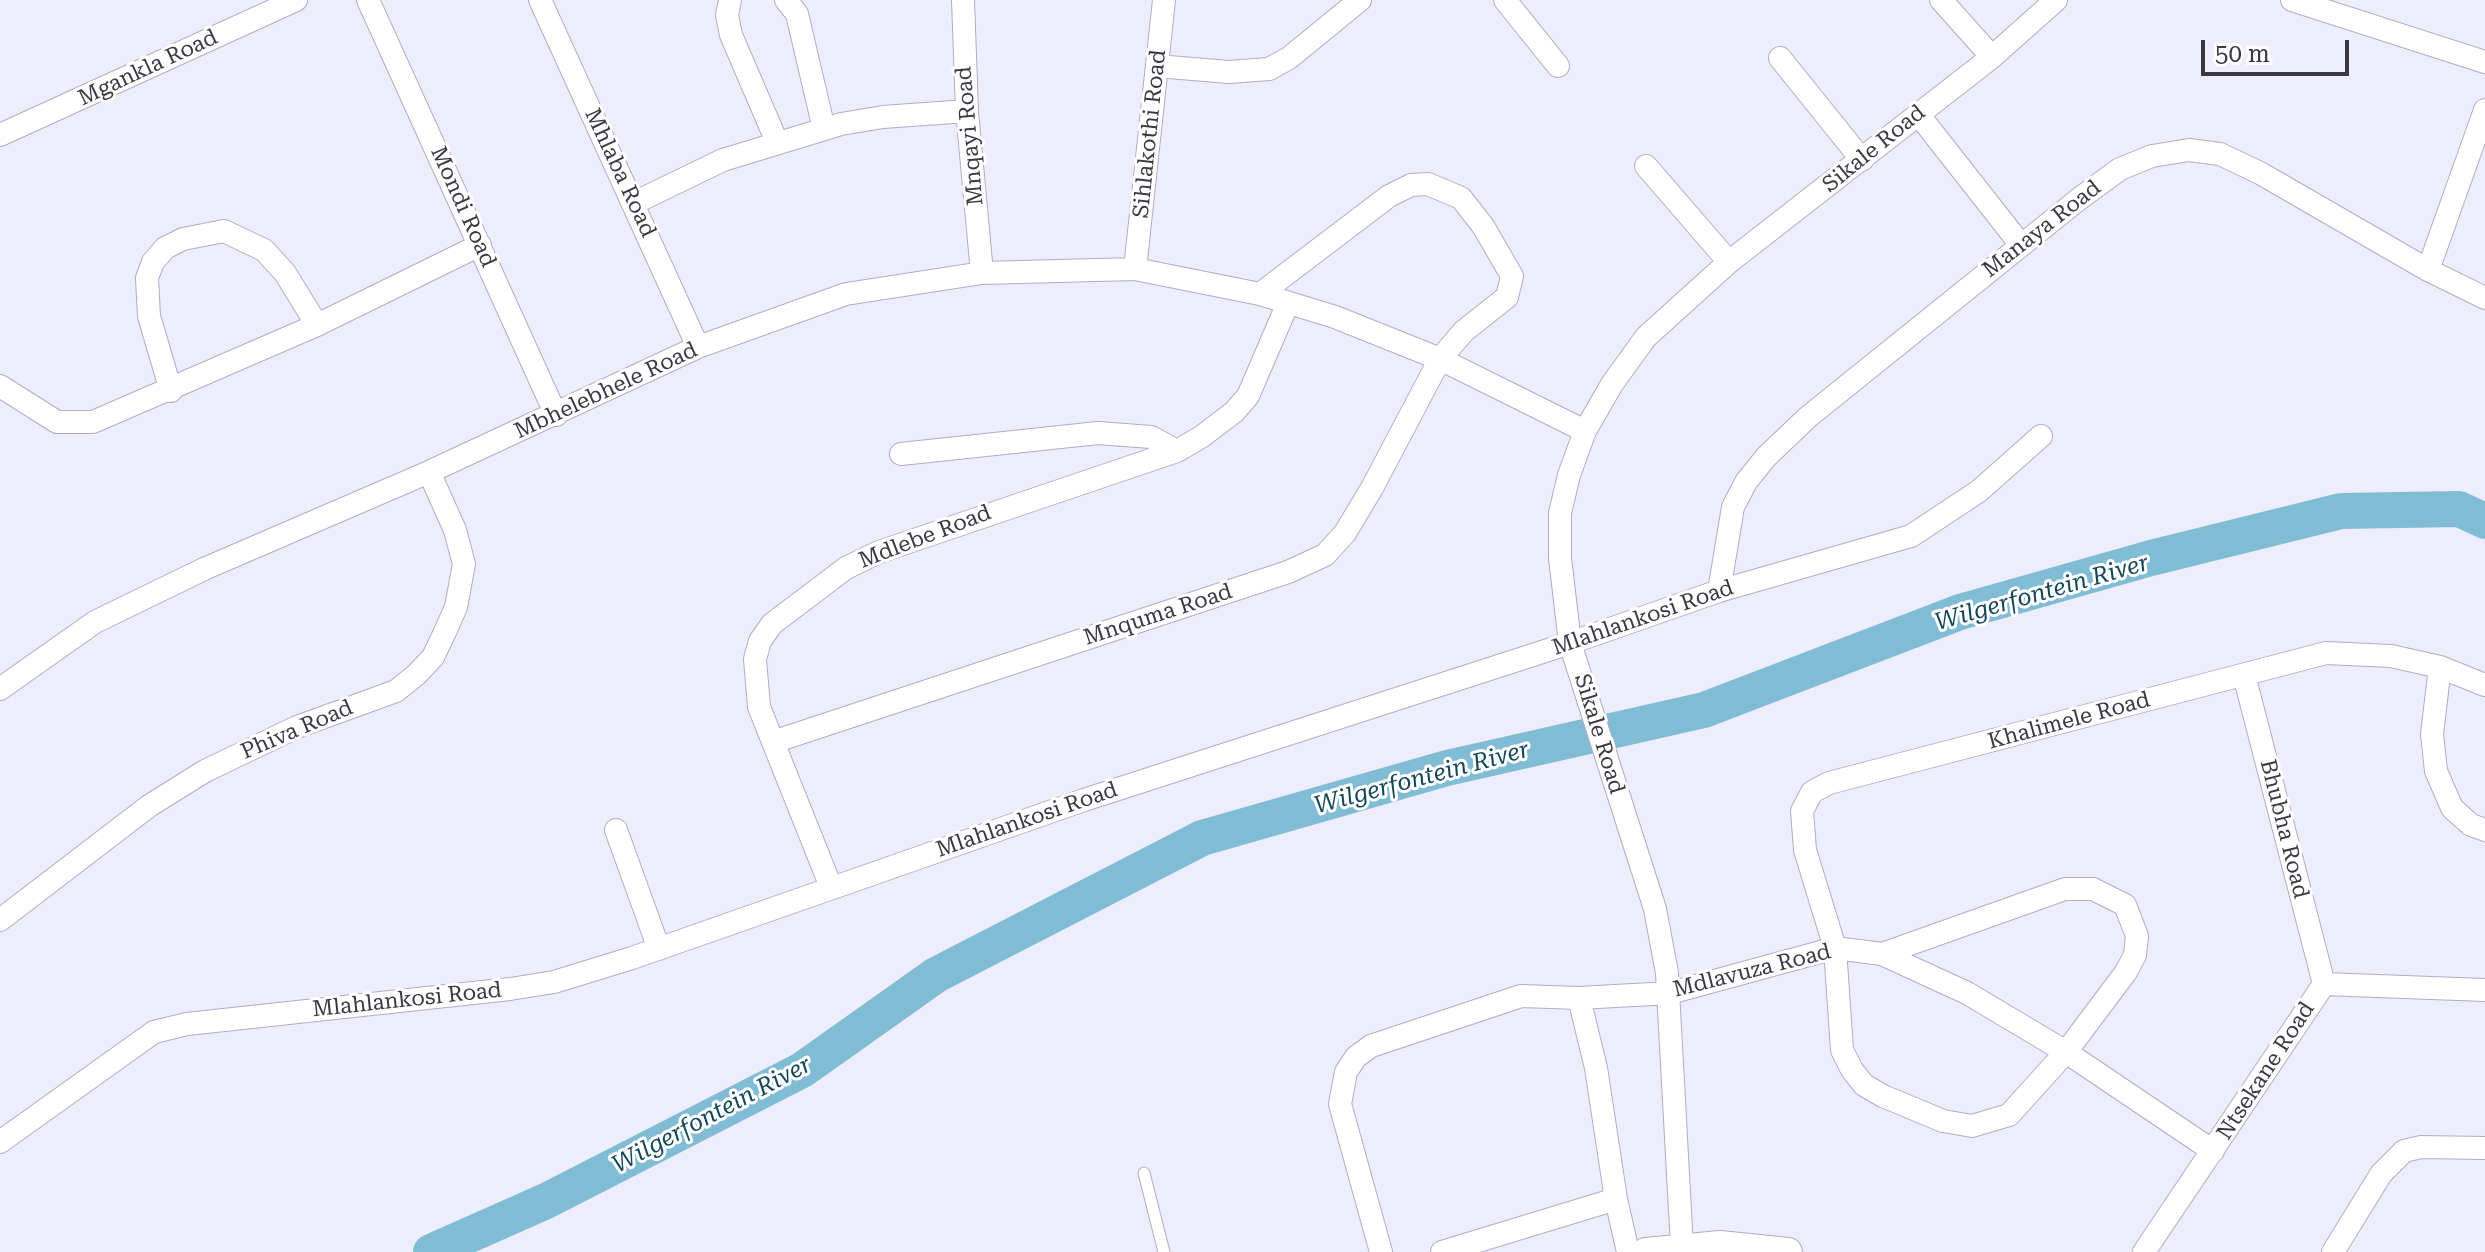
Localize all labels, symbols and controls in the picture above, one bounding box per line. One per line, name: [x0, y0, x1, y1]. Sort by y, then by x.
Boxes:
street label: Mgankla Road: [74, 24, 222, 112]
scale bar: [2205, 24, 2353, 74]
text: 50 m: [2215, 40, 2270, 68]
street label: Sihlakothi Road: [1128, 48, 1172, 220]
street label: Mnqayi Road: [951, 65, 989, 207]
street label: Sikale Road: [1817, 100, 1931, 198]
street label: Mhlaba Road: [579, 104, 661, 242]
street label: Mondi Road: [425, 143, 501, 271]
street label: Manaya Road: [1978, 175, 2106, 283]
street label: Mbhelebhele Road: [510, 337, 702, 445]
street label: Mdlebe Road: [855, 500, 995, 574]
water label: Wilgerfontein River: [1932, 549, 2152, 637]
street label: Mlahlankosi Road: [1549, 575, 1737, 661]
street label: Mnquma Road: [1080, 579, 1236, 651]
street label: Sikale Road: [1568, 671, 1630, 797]
street label: Khalimele Road: [1985, 687, 2153, 755]
street label: Phiva Road: [237, 695, 357, 765]
water label: Wilgerfontein River: [1311, 735, 1533, 821]
street label: Bhubha Road: [2254, 757, 2314, 901]
street label: Mlahlankosi Road: [933, 777, 1121, 863]
street label: Mdlavuza Road: [1670, 939, 1834, 1003]
street label: Mlahlankosi Road: [311, 977, 503, 1023]
street label: Ntsekane Road: [2212, 997, 2320, 1145]
water label: Wilgerfontein River: [607, 1050, 817, 1180]

